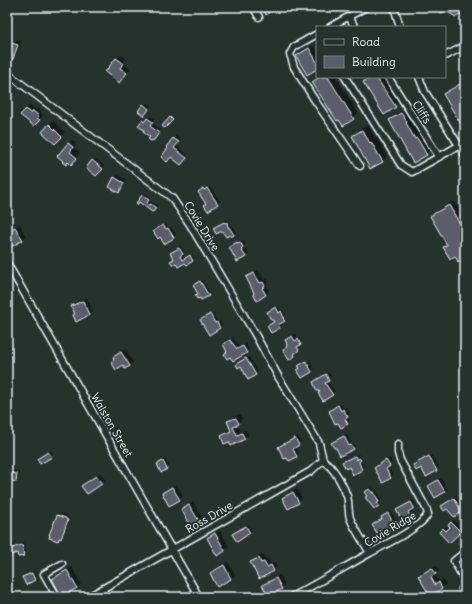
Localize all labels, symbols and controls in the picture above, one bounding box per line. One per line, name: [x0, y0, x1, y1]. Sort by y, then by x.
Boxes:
legend: [316, 26, 446, 78]
text: Road: [352, 34, 380, 49]
text: Building: [352, 54, 396, 69]
street label: Cliffs: [409, 98, 435, 126]
street label: Covie Drive: [181, 199, 223, 253]
street label: Walston Street: [88, 390, 136, 460]
street label: Ross Drive: [183, 498, 235, 536]
street label: Covie Ridge: [362, 508, 418, 550]

